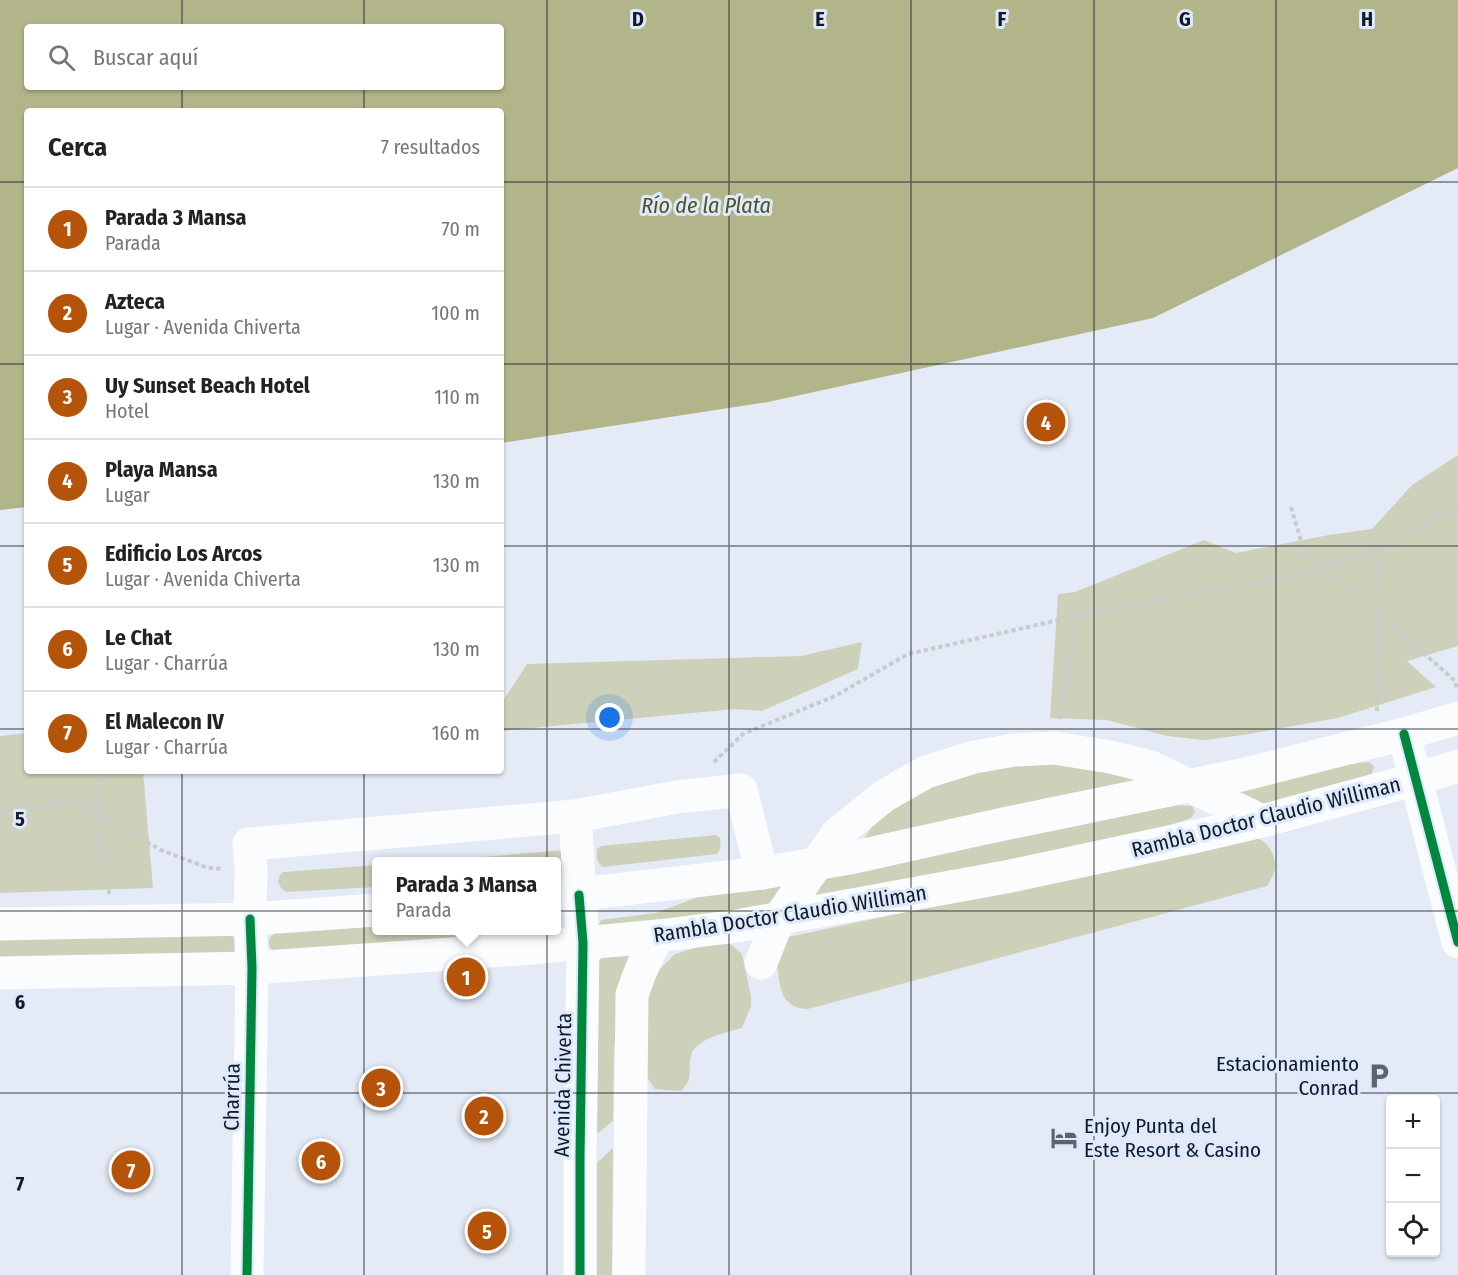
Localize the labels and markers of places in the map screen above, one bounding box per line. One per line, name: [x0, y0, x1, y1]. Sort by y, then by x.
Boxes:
pin: 4: [1026, 400, 1066, 444]
pin: 1: [446, 954, 486, 1000]
place label: Estacionamiento Conrad: [1216, 1051, 1359, 1101]
parking icon: Estacionamiento Conrad: [1364, 1061, 1394, 1091]
pin: 3: [362, 1066, 400, 1110]
pin: 2: [464, 1094, 504, 1138]
place label: Enjoy Punta del Este Resort & Casino: [1084, 1113, 1261, 1163]
hotel icon: Enjoy Punta del Este Resort & Casino: [1049, 1123, 1079, 1153]
pin: 6: [302, 1138, 340, 1184]
pin: 7: [112, 1148, 150, 1192]
pin: 5: [468, 1208, 506, 1254]

